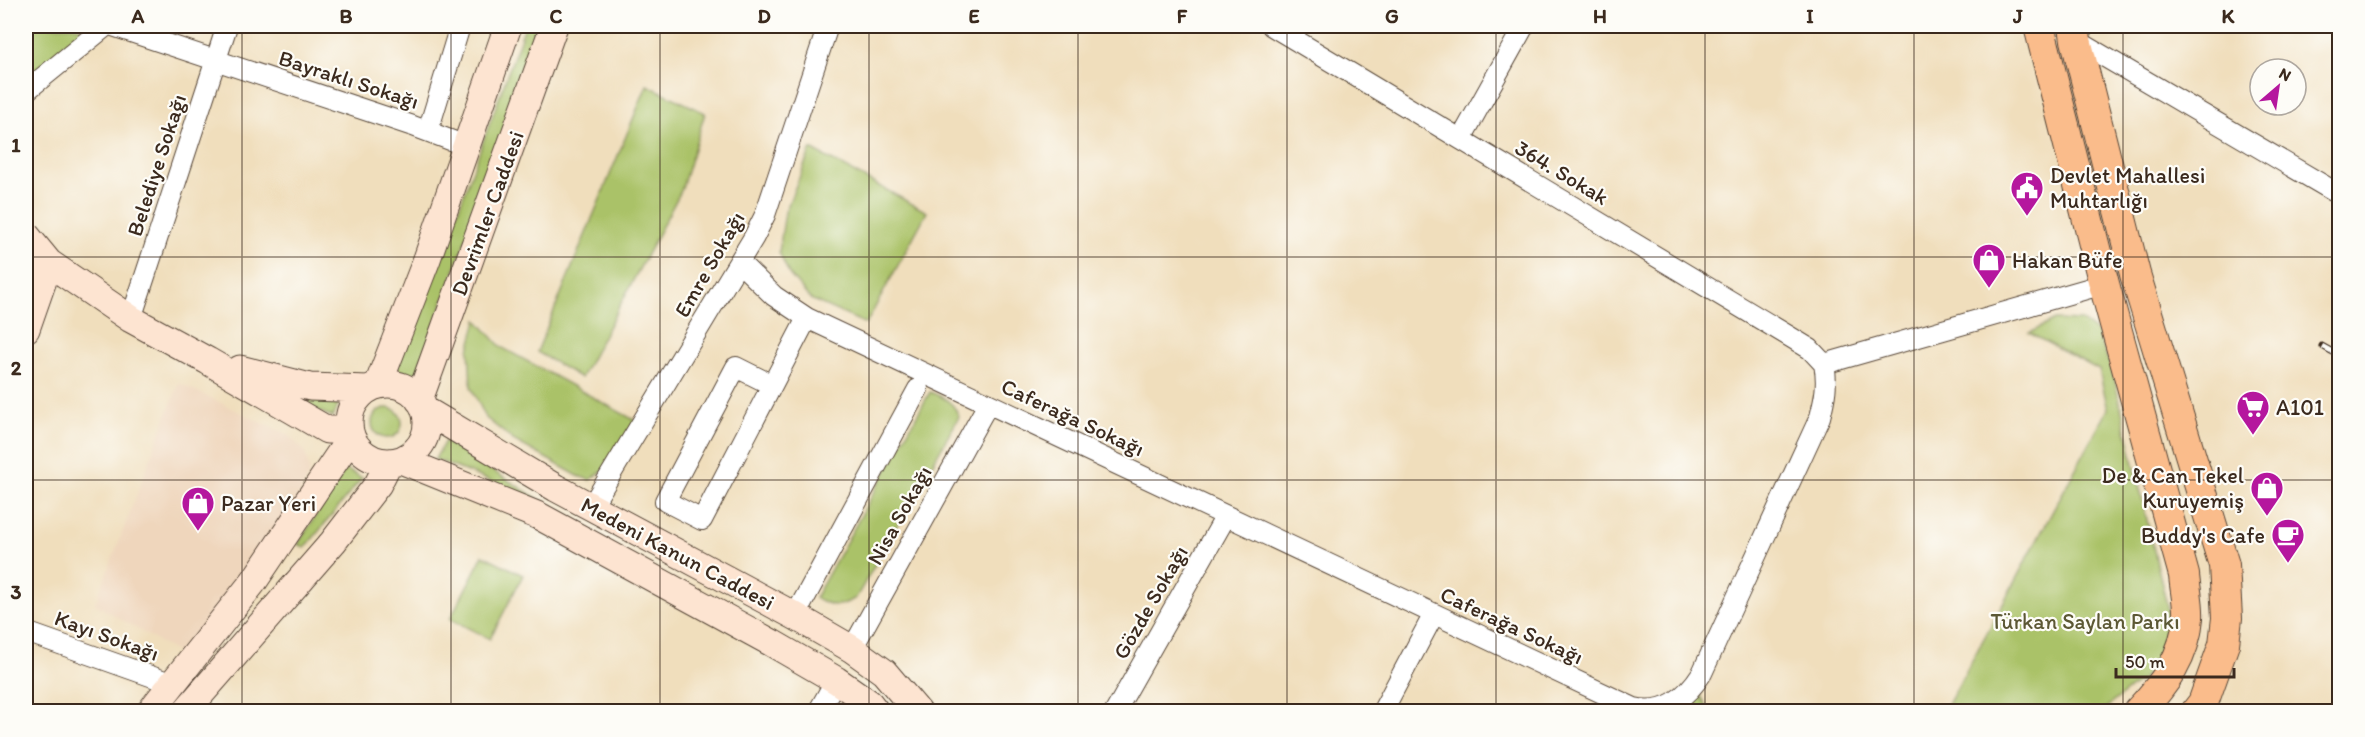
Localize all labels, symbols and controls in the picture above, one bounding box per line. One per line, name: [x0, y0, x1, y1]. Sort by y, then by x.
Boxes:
text: A: [131, 4, 145, 28]
text: B: [340, 4, 353, 28]
text: C: [550, 4, 563, 28]
text: D: [757, 4, 771, 28]
text: E: [968, 4, 980, 28]
text: F: [1177, 4, 1188, 28]
text: G: [1385, 4, 1399, 28]
text: H: [1593, 4, 1607, 28]
text: I: [1806, 4, 1814, 28]
text: J: [2012, 4, 2023, 28]
text: K: [2222, 4, 2236, 28]
street label: Bayraklı Sokağı: [275, 44, 422, 115]
north arrow: [2248, 57, 2308, 117]
text: N: [2276, 63, 2294, 85]
street label: Belediye Sokağı: [121, 91, 192, 240]
street label: Devrimler Caddesi: [445, 127, 530, 299]
text: 1: [11, 133, 21, 157]
street label: 364. Sokak: [1510, 134, 1613, 211]
place label: Devlet Mahallesi Muhtarlığı: [2050, 162, 2205, 214]
public building icon: Devlet Mahallesi Muhtarlığı: [2009, 170, 2045, 217]
street label: Emre Sokağı: [668, 207, 751, 322]
shop icon: Hakan Büfe: [1971, 242, 2007, 289]
place label: Hakan Büfe: [2012, 247, 2123, 274]
text: 2: [11, 356, 22, 380]
street label: Caferağa Sokağı: [997, 372, 1149, 462]
supermarket icon: A101: [2235, 389, 2271, 436]
place label: A101: [2276, 394, 2324, 421]
street label: Nisa Sokağı: [861, 461, 938, 570]
place label: De & Can Tekel Kuruyemiş: [2102, 462, 2244, 514]
shop icon: De & Can Tekel Kuruyemiş: [2249, 470, 2285, 517]
shop icon: Pazar Yeri: [180, 485, 216, 532]
place label: Pazar Yeri: [221, 490, 316, 517]
street label: Medeni Kanun Caddesi: [576, 491, 779, 616]
cafe icon: Buddy's Cafe: [2270, 517, 2306, 564]
place label: Buddy's Cafe: [2141, 522, 2265, 549]
street label: Gözde Sokağı: [1107, 541, 1194, 664]
text: 3: [11, 580, 22, 604]
street label: Caferağa Sokağı: [1436, 580, 1588, 670]
street label: Kayı Sokağı: [51, 604, 163, 667]
park label: Türkan Saylan Parkı: [1990, 608, 2180, 635]
scale bar: [2116, 641, 2234, 679]
text: 50 m: [2125, 651, 2165, 673]

